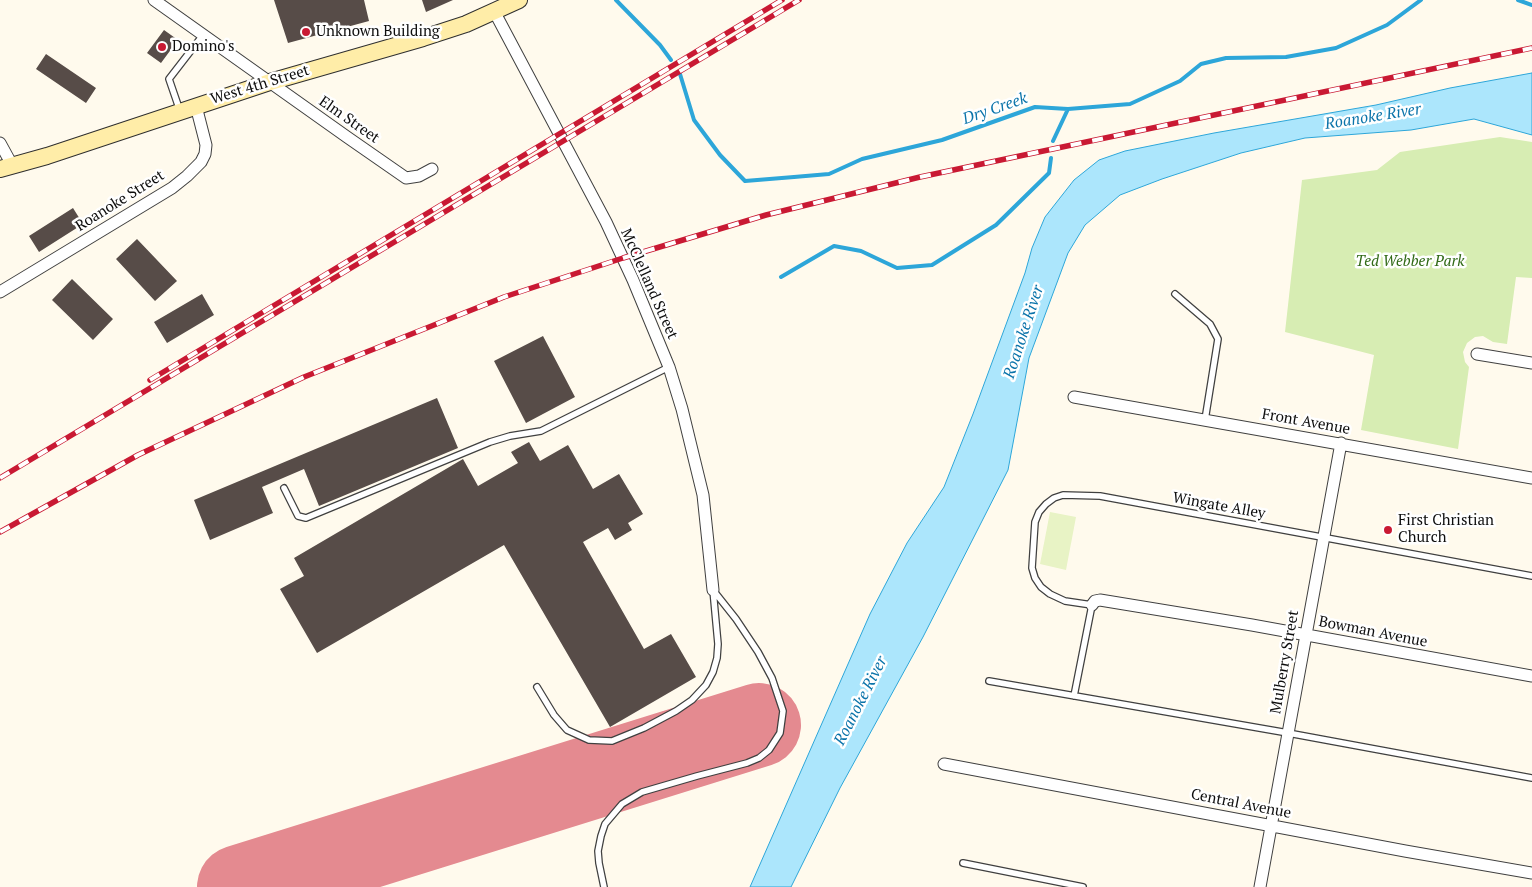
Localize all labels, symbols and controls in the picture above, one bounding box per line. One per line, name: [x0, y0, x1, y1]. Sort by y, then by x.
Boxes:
place label: Unknown Building: [316, 23, 440, 41]
marker: Unknown Building: [300, 26, 312, 38]
place label: Domino's: [172, 38, 234, 56]
marker: Domino's: [156, 41, 168, 53]
street label: West 4th Street: [208, 61, 312, 109]
water label: Dry Creek: [960, 89, 1030, 129]
street label: Elm Street: [315, 93, 383, 147]
water label: Roanoke River: [1324, 100, 1422, 134]
street label: Roanoke Street: [72, 167, 168, 235]
street label: McClelland Street: [617, 226, 681, 342]
park label: Ted Webber Park: [1356, 253, 1464, 271]
water label: Roanoke River: [1000, 283, 1048, 381]
street label: Front Avenue: [1260, 405, 1352, 439]
street label: Wingate Alley: [1171, 489, 1267, 523]
place label: First Christian Church: [1398, 512, 1494, 547]
marker: First Christian Church: [1382, 524, 1394, 536]
street label: Mulberry Street: [1267, 609, 1303, 715]
street label: Bowman Avenue: [1317, 613, 1429, 651]
water label: Roanoke River: [830, 653, 892, 749]
street label: Central Avenue: [1189, 785, 1293, 823]

